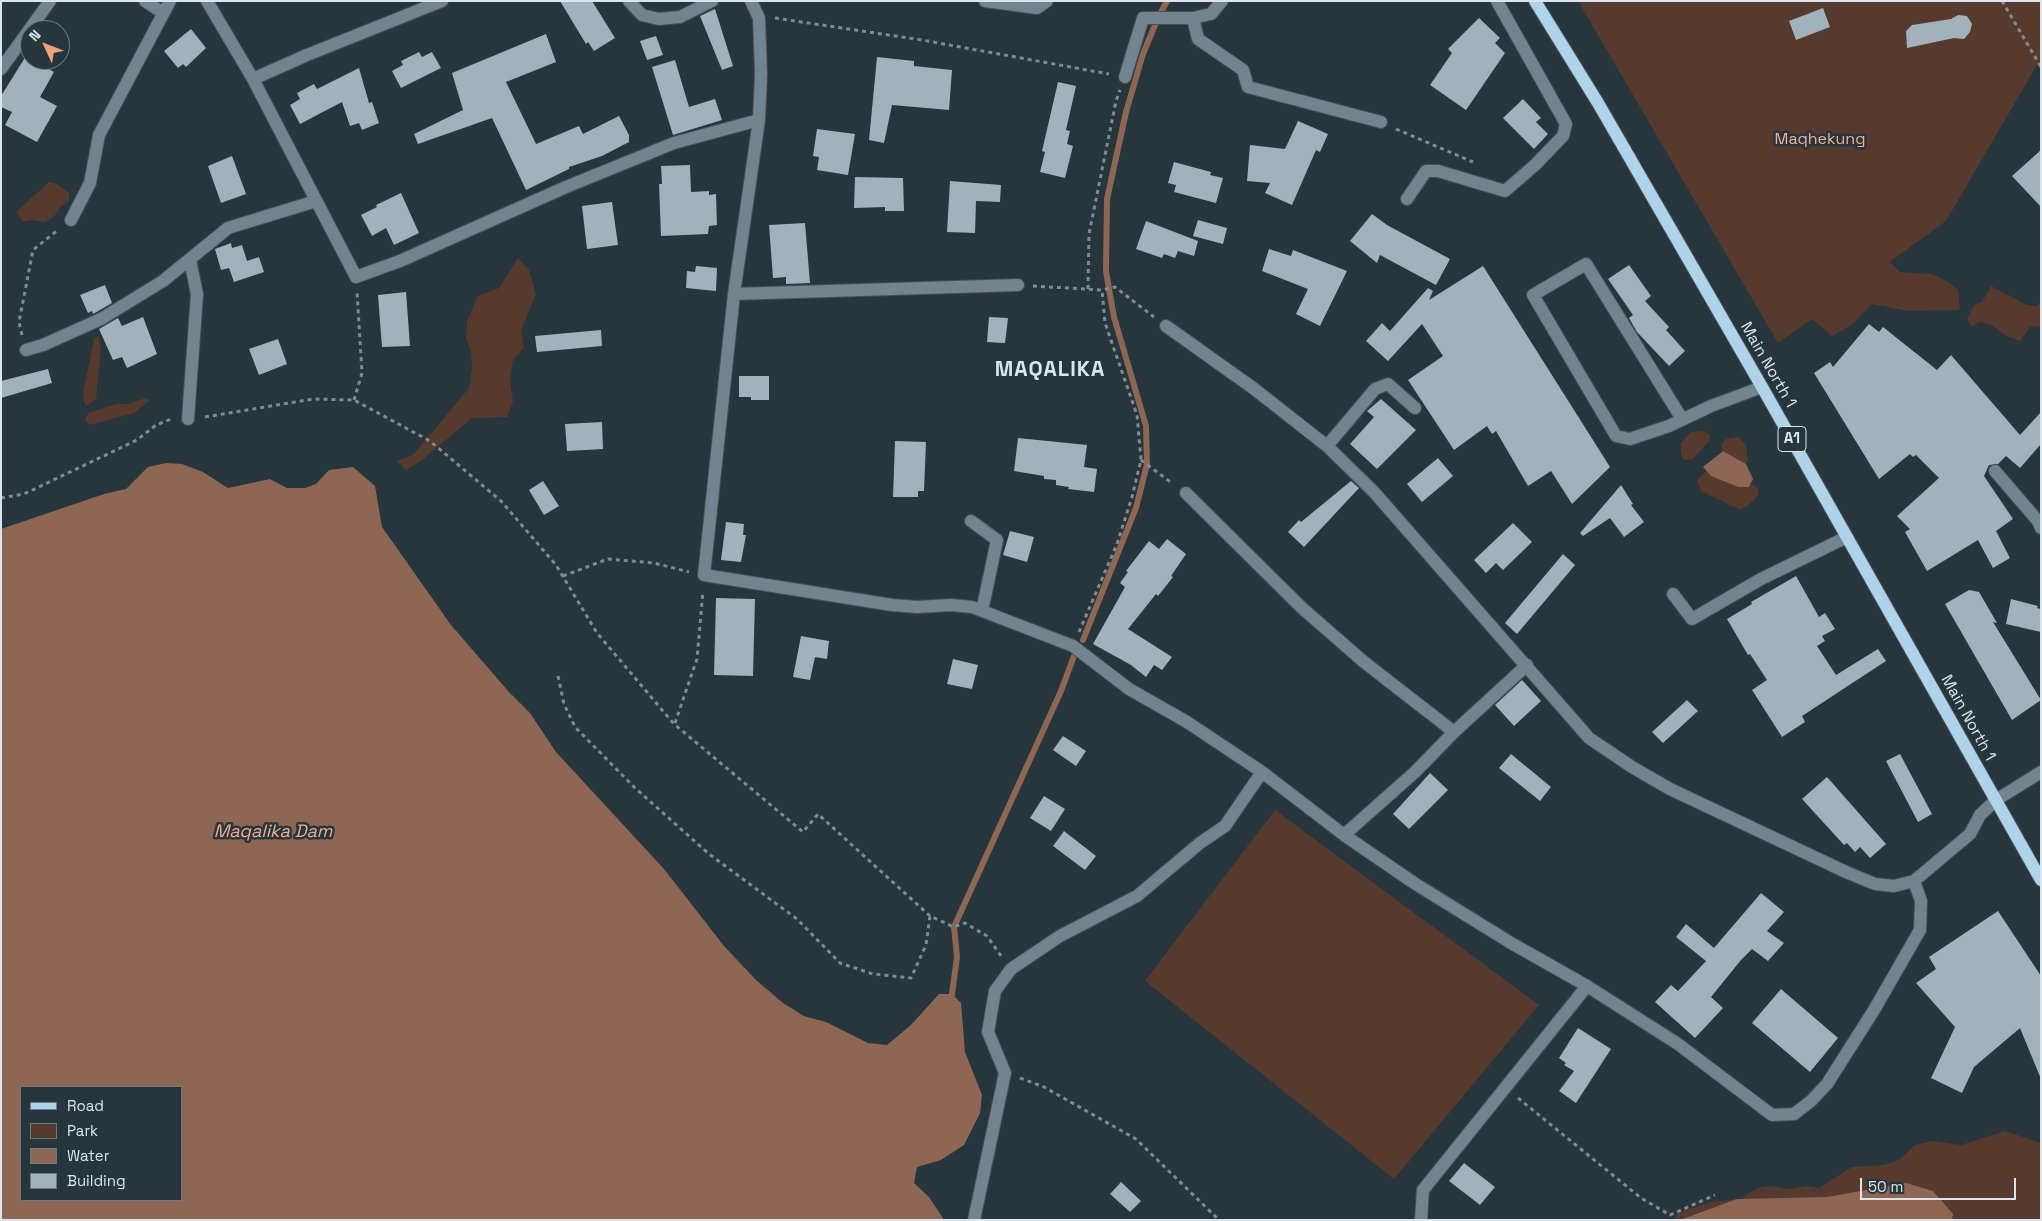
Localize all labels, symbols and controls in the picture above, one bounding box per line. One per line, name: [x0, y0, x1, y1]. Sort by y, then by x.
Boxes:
north arrow: [20, 20, 70, 70]
text: N: [25, 26, 45, 45]
park label: Maqhekung: [1775, 130, 1865, 150]
street label: Main North 1: [1736, 319, 1800, 411]
district label: MAQALIKA: [994, 357, 1106, 383]
road number: A1: [1778, 426, 1806, 452]
street label: Main North 1: [1936, 672, 2000, 764]
water label: Maqalika Dam: [214, 821, 332, 843]
legend: [20, 1086, 182, 1201]
text: Road: [67, 1096, 104, 1115]
text: Park: [67, 1121, 98, 1140]
text: Water: [67, 1146, 109, 1165]
scale bar: [1862, 1168, 2018, 1200]
text: Building: [67, 1171, 126, 1190]
text: 50 m: [1868, 1177, 1903, 1196]

